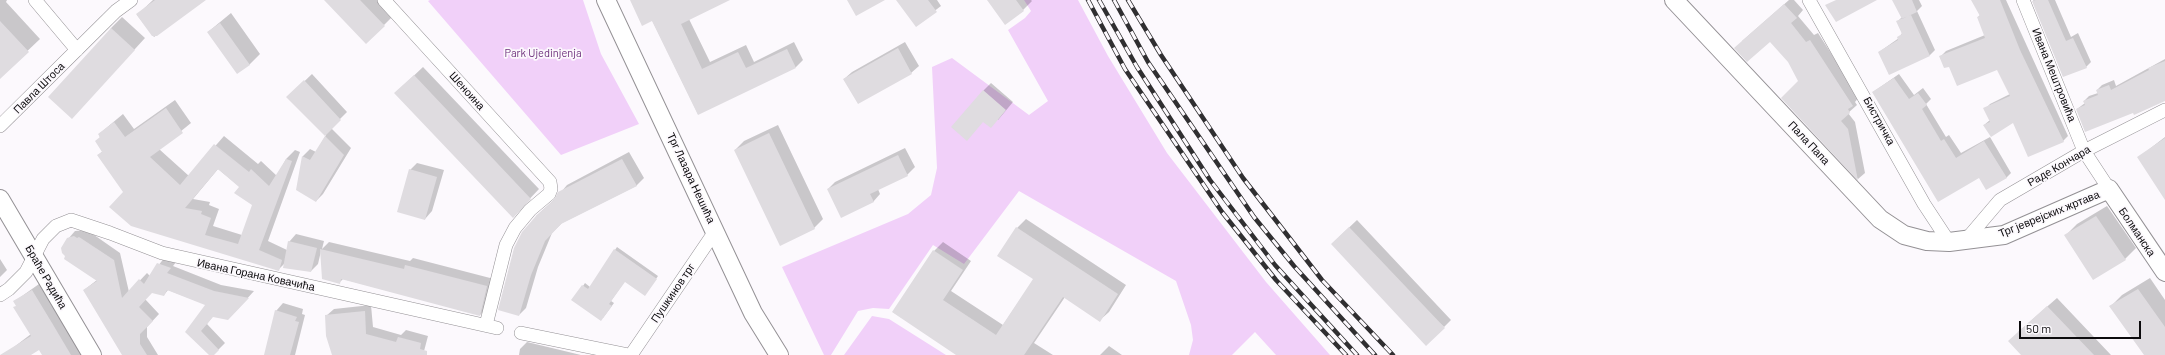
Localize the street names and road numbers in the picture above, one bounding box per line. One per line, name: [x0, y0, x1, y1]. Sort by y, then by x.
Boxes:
street label: Ивана Мештровића: [2029, 26, 2079, 124]
street label: Павла Штоса: [11, 60, 67, 116]
street label: Шеноина: [446, 69, 488, 113]
street label: Бистричка: [1860, 95, 1898, 147]
street label: Пала Папа: [1785, 118, 1833, 168]
street label: Трг Лазара Нешића: [664, 131, 718, 225]
street label: Раде Кончара: [2025, 143, 2093, 189]
street label: Трг јеврејских жртава: [1997, 188, 2101, 240]
street label: Болманска: [2116, 205, 2158, 259]
street label: Браће Радића: [22, 243, 70, 311]
street label: Ивана Горана Ковачића: [196, 256, 316, 294]
street label: Пушкинов трг: [648, 261, 698, 325]

